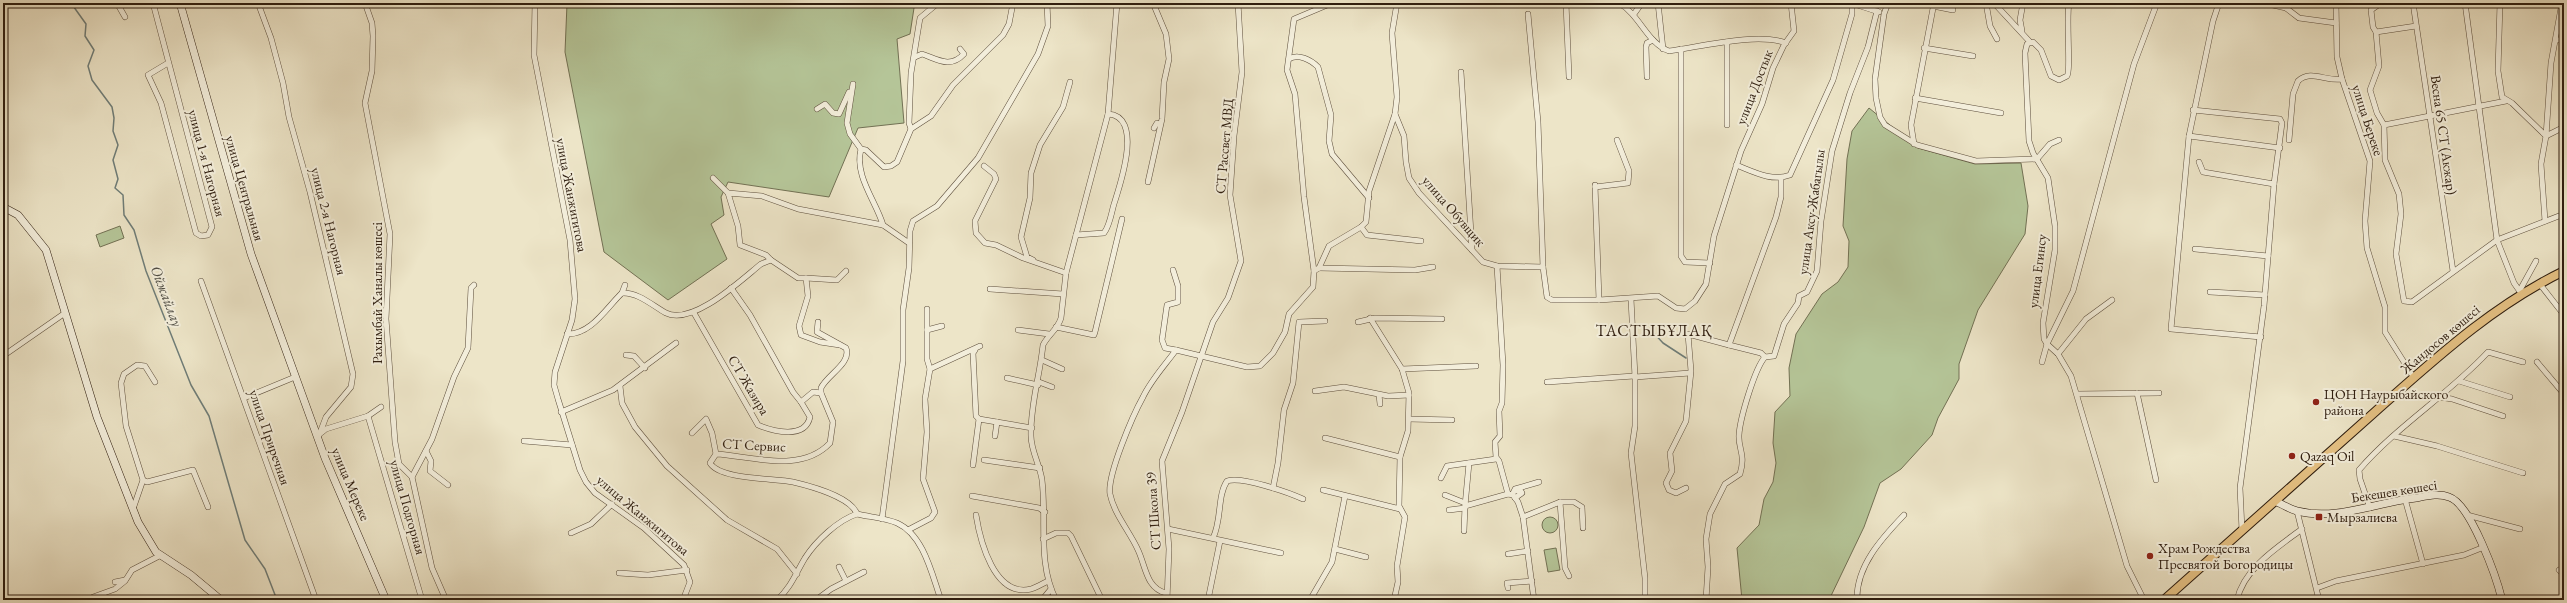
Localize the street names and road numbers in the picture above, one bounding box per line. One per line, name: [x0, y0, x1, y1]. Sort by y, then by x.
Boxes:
street label: улица Достык: [1731, 47, 1777, 127]
street label: Весна 65 СТ (Акжар): [2427, 74, 2461, 196]
street label: улица Береке: [2348, 82, 2388, 158]
street label: СТ Рассвет МВД: [1211, 97, 1237, 195]
street label: улица 1-я Нагорная: [184, 107, 230, 219]
street label: улица Центральная: [221, 133, 269, 243]
street label: улица Жанжигитова: [552, 136, 592, 254]
street label: улица Аксу-Жабагылы: [1793, 148, 1829, 276]
street label: улица 2-я Нагорная: [307, 165, 351, 277]
street label: улица Обувщик: [1418, 172, 1490, 250]
street label: Рахымбай Ханалы көшесі: [368, 221, 386, 364]
street label: улица Егинсу: [2024, 232, 2051, 309]
street label: Жандосов көшесі: [2396, 300, 2484, 378]
street label: СТ Жазира: [724, 352, 774, 419]
street label: улица Приречная: [245, 387, 295, 487]
street label: СТ Сервис: [722, 434, 787, 456]
street label: улица Мереке: [327, 445, 375, 524]
street label: улица Подгорная: [386, 457, 430, 557]
street label: улица Жанжигитова: [593, 471, 693, 559]
street label: СТ Школа 39: [1141, 471, 1165, 551]
street label: Бекешев көшесі: [2350, 475, 2439, 507]

